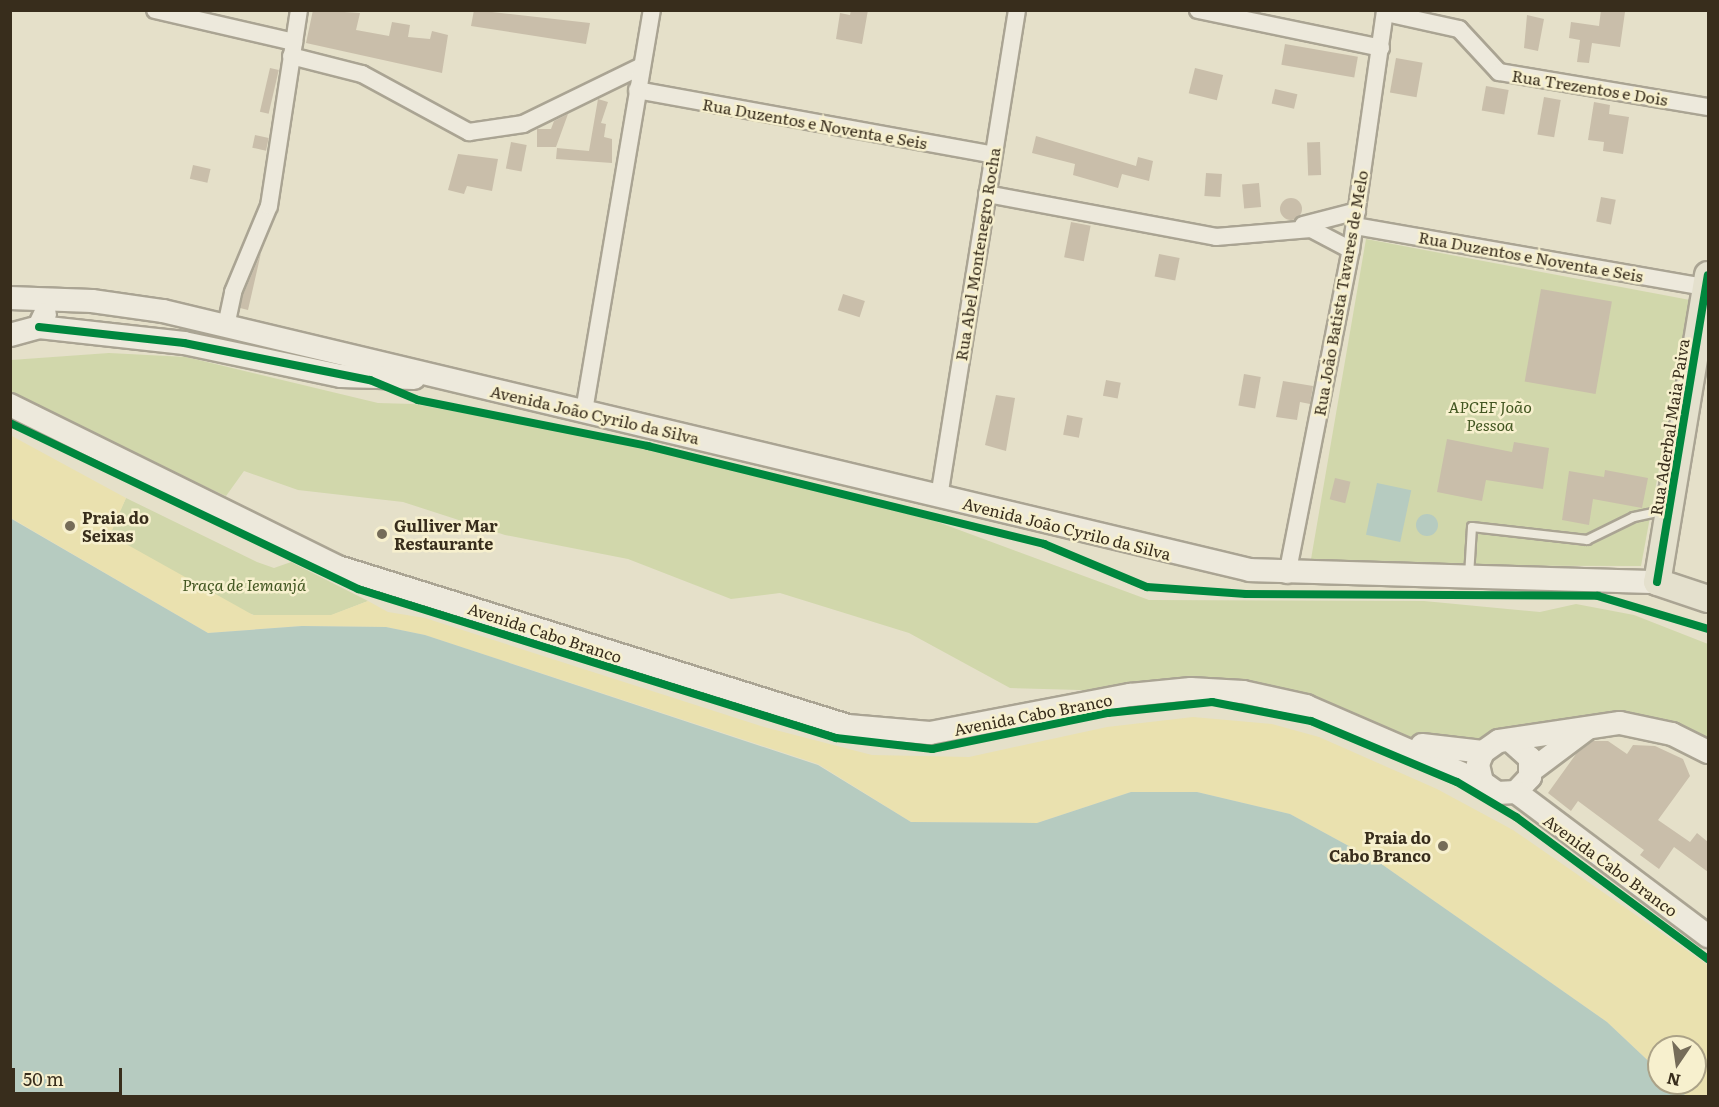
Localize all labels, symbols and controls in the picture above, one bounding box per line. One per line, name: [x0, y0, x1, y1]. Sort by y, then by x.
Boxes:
street label: Rua Trezentos e Dois: [1511, 65, 1669, 109]
street label: Rua Duzentos e Noventa e Seis: [701, 94, 929, 152]
street label: Rua Abel Montenegro Rocha: [951, 146, 1003, 362]
street label: Rua João Batista Tavares de Melo: [1309, 169, 1371, 417]
street label: Rua Duzentos e Noventa e Seis: [1417, 227, 1645, 285]
street label: Rua Aderbal Maia Paiva: [1646, 337, 1692, 517]
street label: Avenida João Cyrilo da Silva: [489, 381, 701, 447]
park label: APCEF João Pessoa: [1448, 396, 1532, 434]
street label: Avenida João Cyrilo da Silva: [961, 493, 1173, 563]
place label: Praia do Seixas: [82, 507, 149, 545]
place label: Gulliver Mar Restaurante: [394, 515, 498, 553]
marker: Praia do Seixas: [63, 519, 77, 533]
marker: Gulliver Mar Restaurante: [375, 527, 389, 541]
park label: Praça de Iemanjá: [182, 574, 306, 594]
street label: Avenida Cabo Branco: [466, 598, 624, 666]
street label: Avenida Cabo Branco: [952, 689, 1114, 739]
street label: Avenida Cabo Branco: [1540, 810, 1682, 920]
place label: Praia do Cabo Branco: [1329, 827, 1431, 865]
marker: Praia do Cabo Branco: [1436, 839, 1450, 853]
north arrow: [1647, 1035, 1707, 1095]
scale bar: [15, 1056, 124, 1094]
text: 50 m: [23, 1065, 64, 1092]
text: N: [1664, 1067, 1683, 1094]

